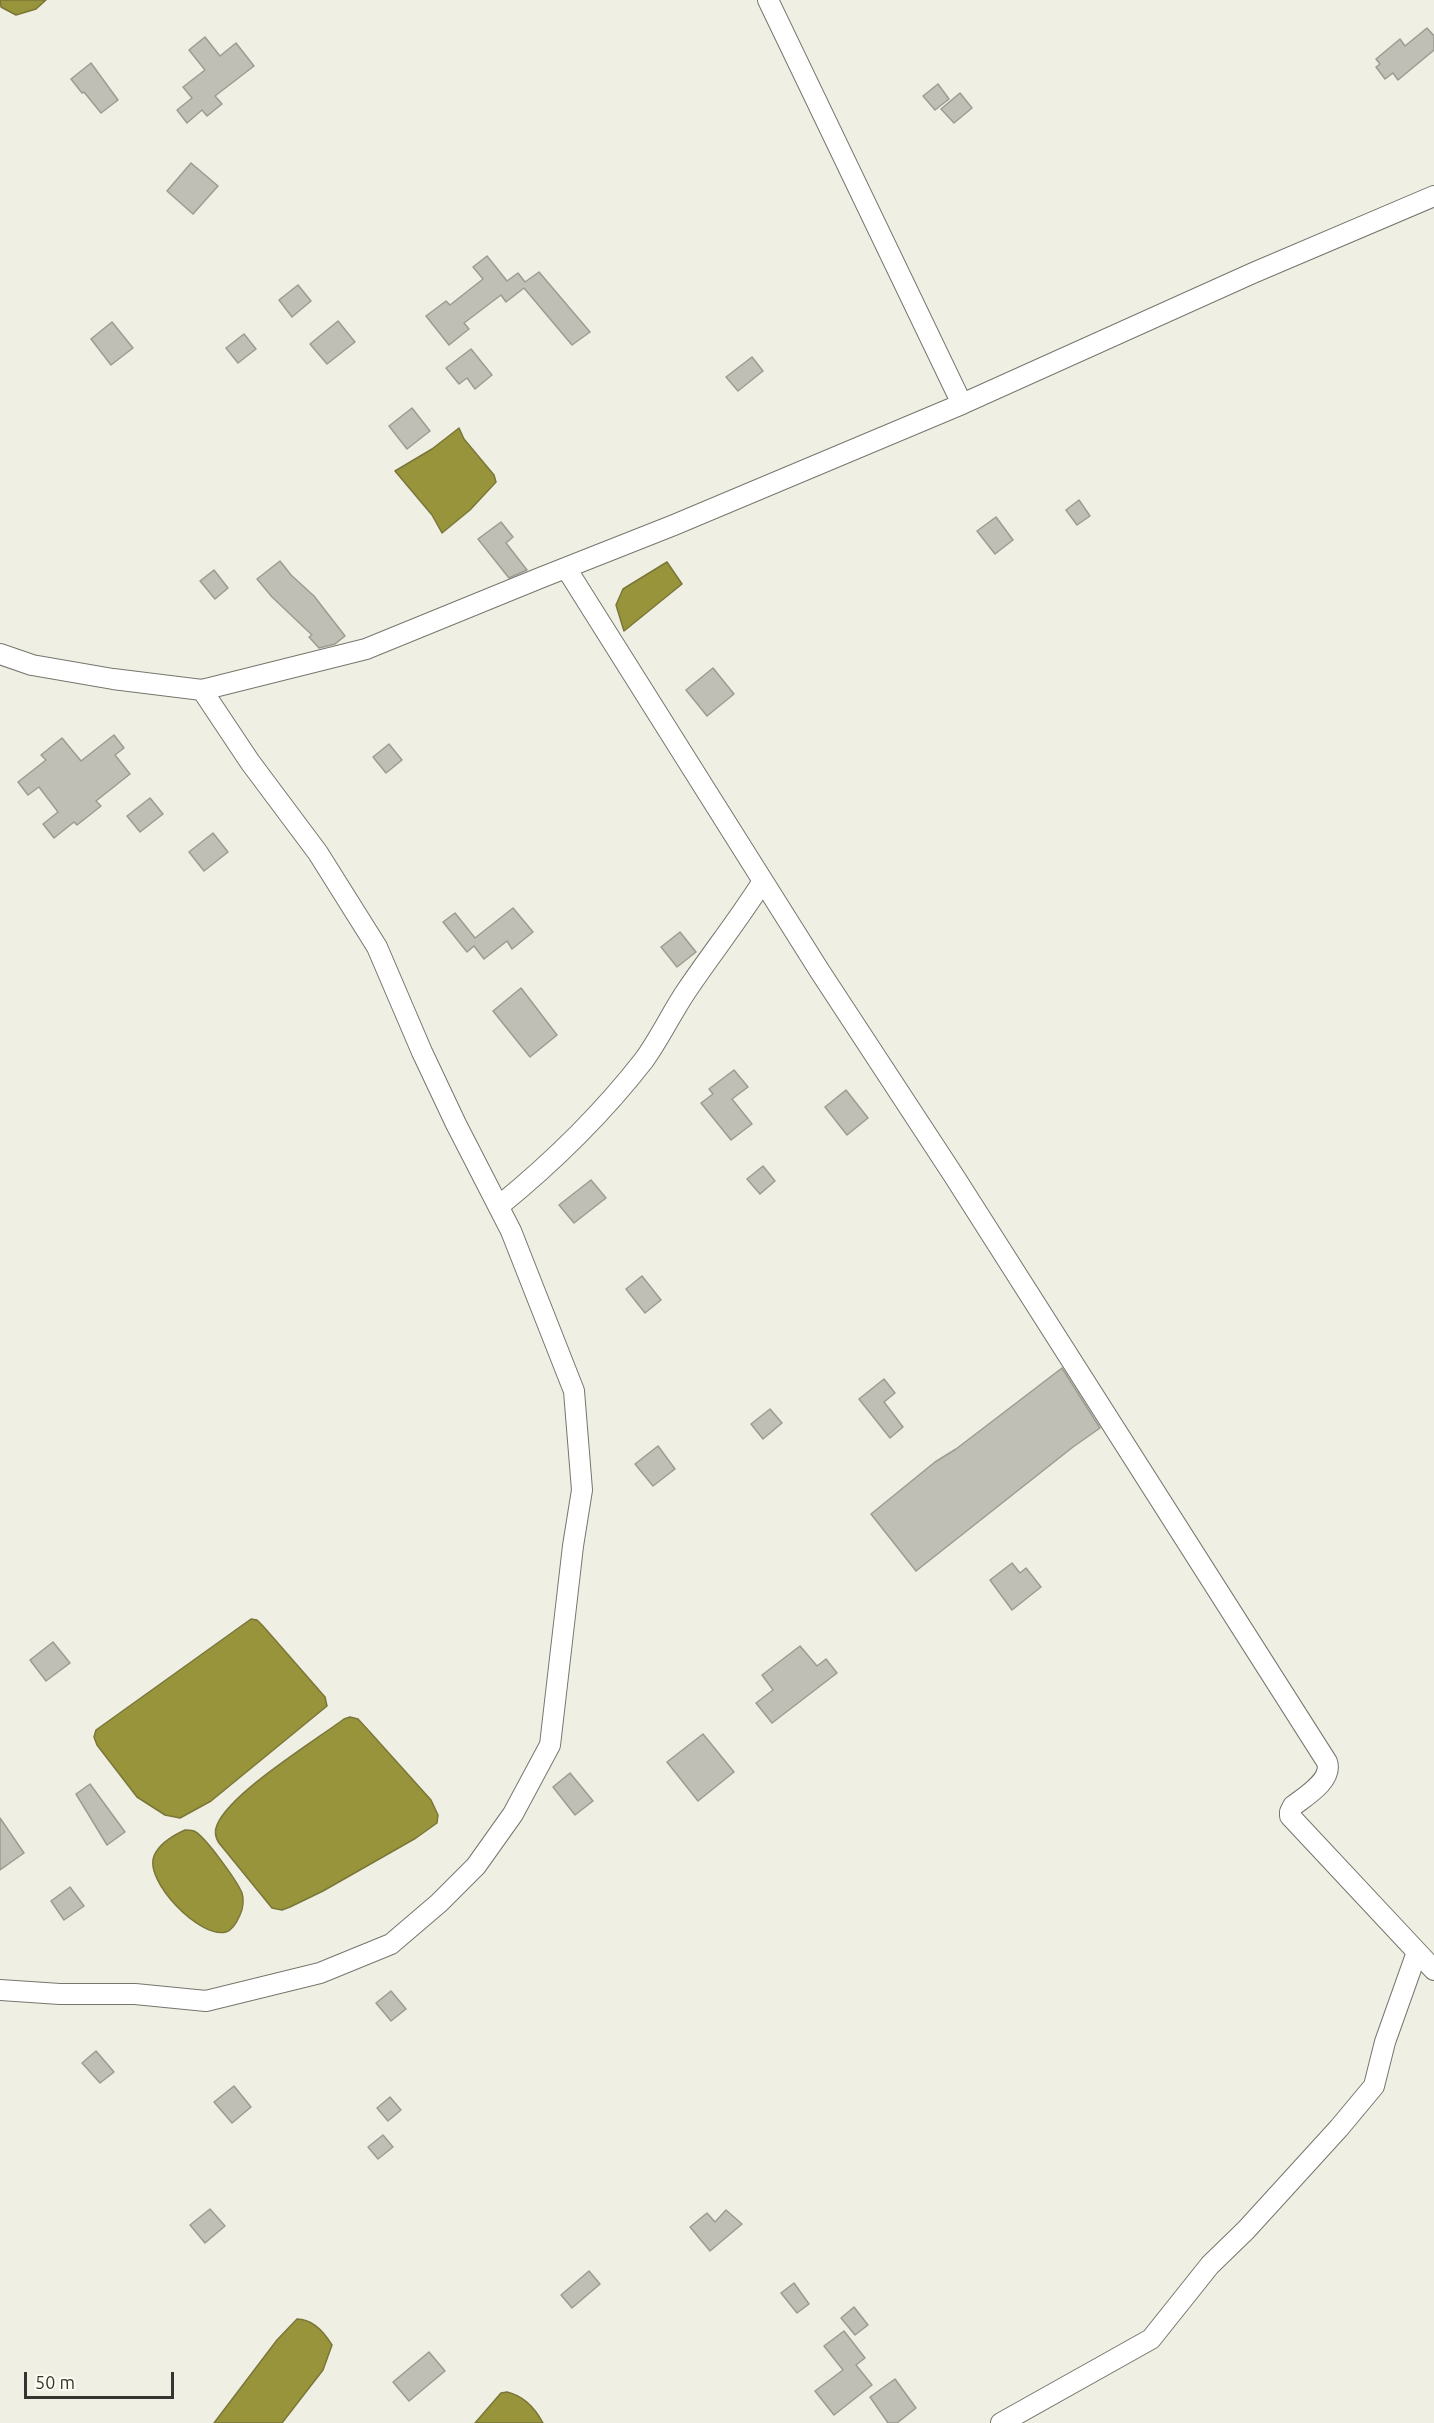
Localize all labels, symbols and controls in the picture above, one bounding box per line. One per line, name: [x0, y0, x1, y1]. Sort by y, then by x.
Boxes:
scale bar: [27, 2360, 177, 2398]
text: 50 m: [35, 2372, 75, 2392]

